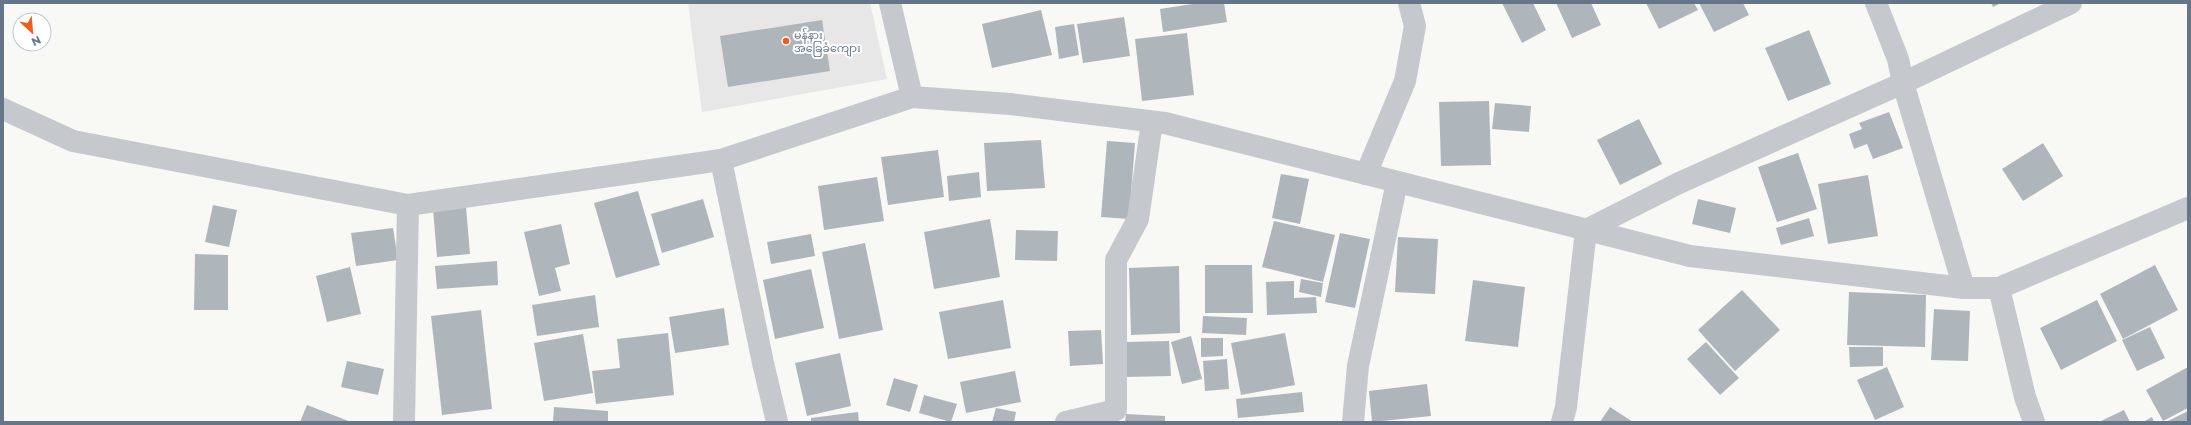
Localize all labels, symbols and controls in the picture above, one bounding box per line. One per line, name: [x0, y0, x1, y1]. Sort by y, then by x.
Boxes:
north arrow: [12, 12, 52, 52]
place label: မန်နား အခြေခံကျေား: [794, 28, 861, 57]
text: N: [29, 33, 43, 49]
marker: မန်နား အခြေခံကျေား: [781, 36, 791, 46]

